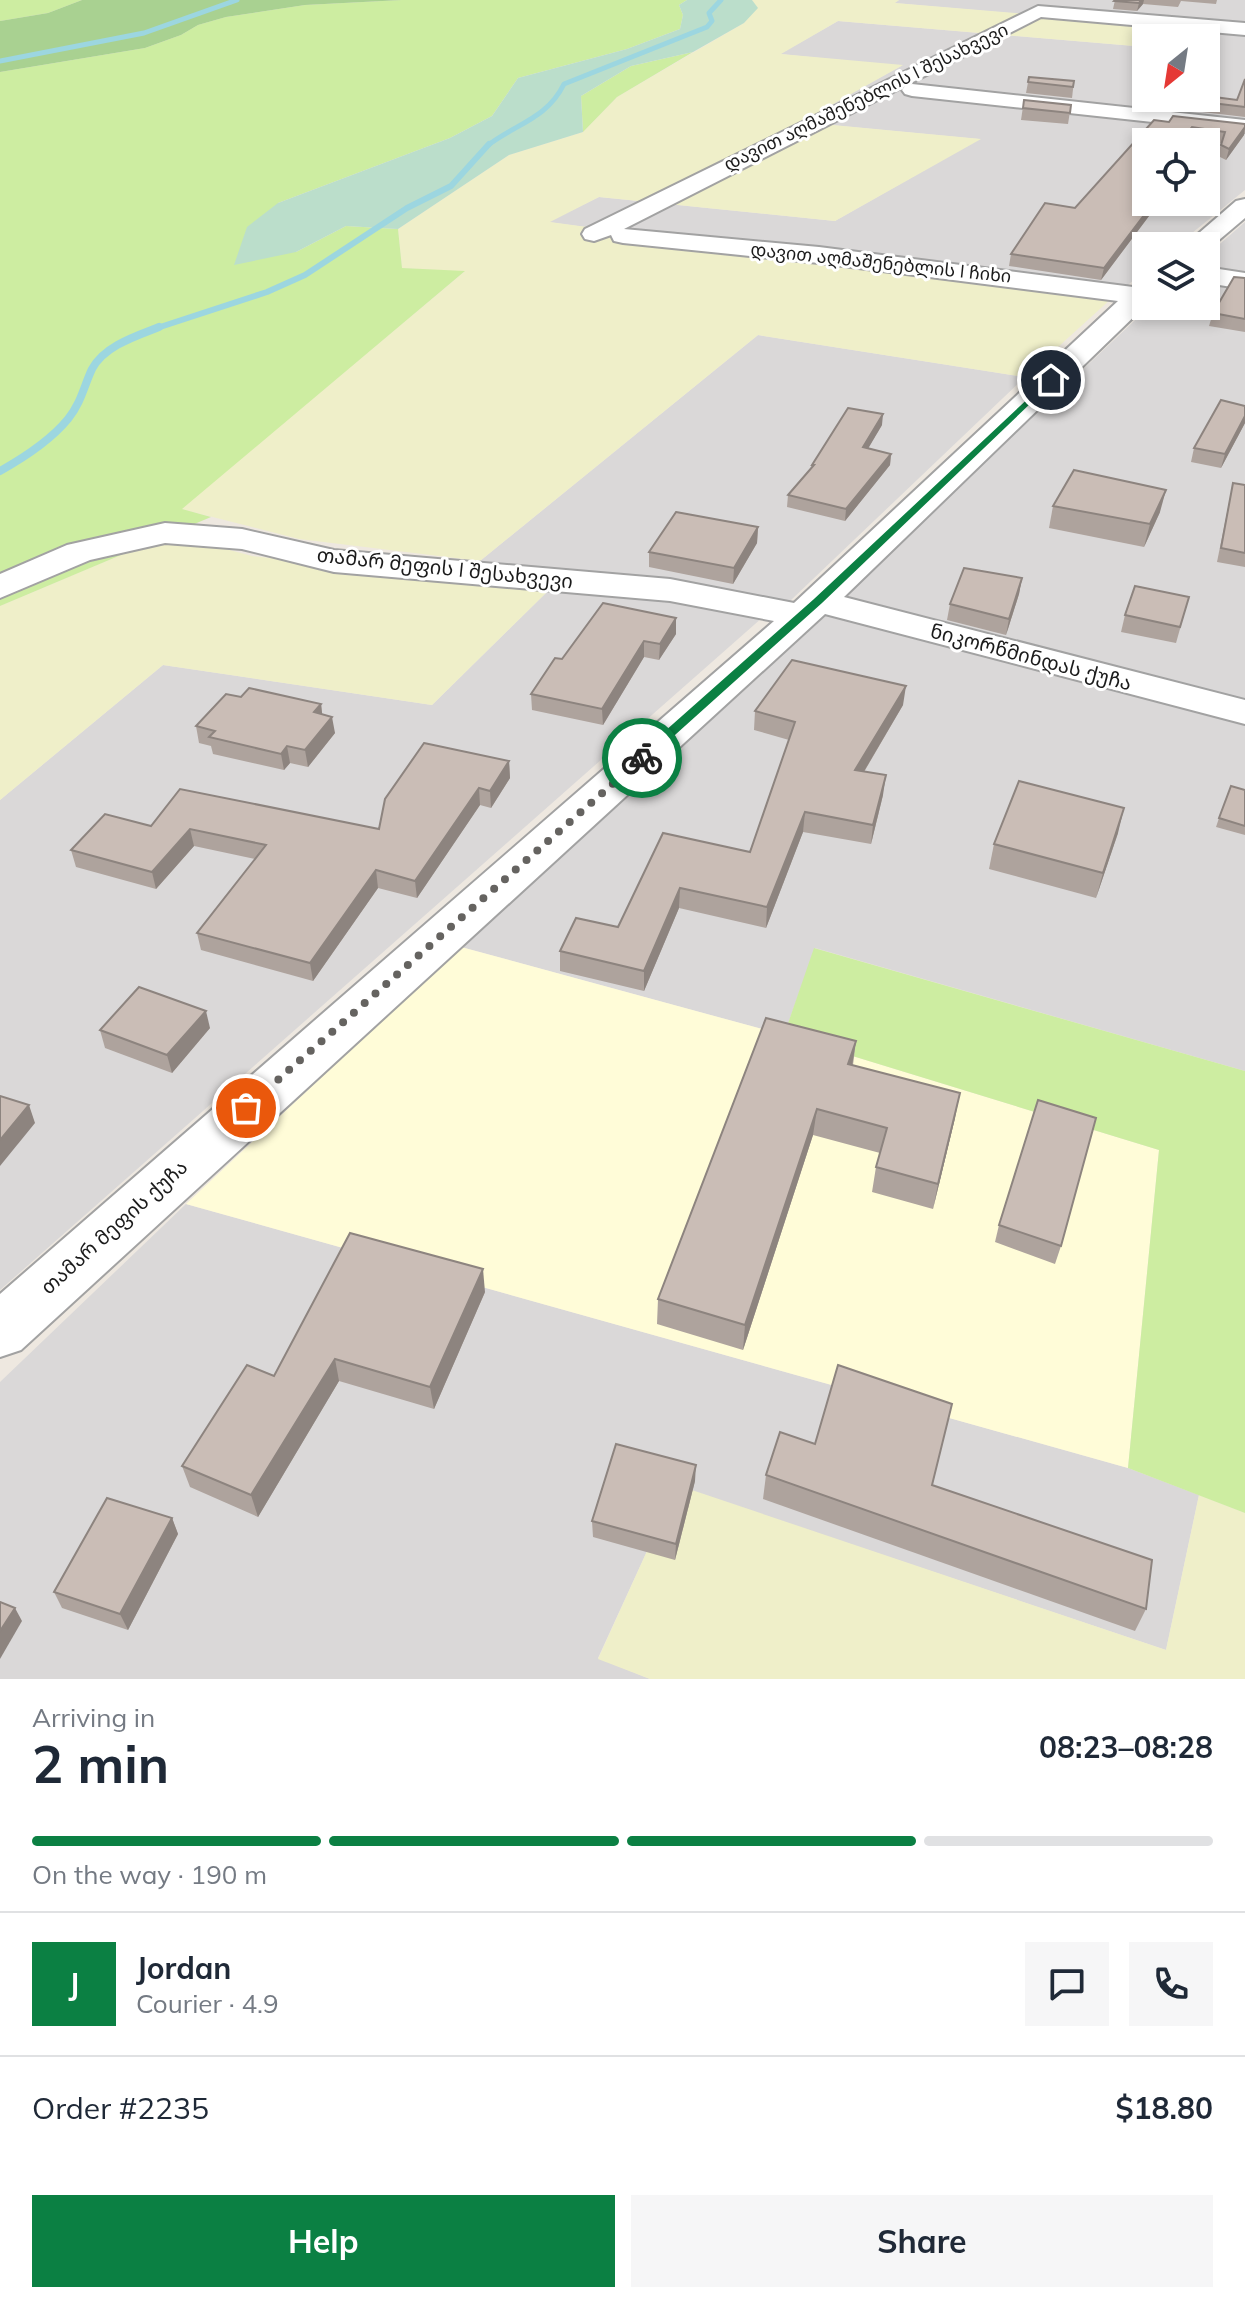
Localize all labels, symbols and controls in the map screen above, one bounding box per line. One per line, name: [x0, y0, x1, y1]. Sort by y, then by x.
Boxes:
street label: დავით აღმაშენებლის I შესახვევი: [720, 17, 1012, 176]
north arrow: [1132, 24, 1220, 112]
map controls: [1132, 24, 1220, 320]
button: locate: [1132, 128, 1220, 216]
button: layers: [1132, 232, 1220, 320]
street label: დავით აღმაშენებლის I ჩიხი: [750, 237, 1013, 288]
pin: [1017, 346, 1085, 414]
icon: home: [1029, 358, 1073, 402]
street label: თამარ მეფის I შესახვევი: [316, 542, 574, 593]
street label: ნიკორწმინდას ქუჩა: [927, 618, 1135, 696]
courier: [602, 718, 682, 798]
icon: bike: [620, 736, 664, 780]
pin: [212, 1074, 280, 1142]
icon: bag: [224, 1086, 268, 1130]
street label: თამარ მეფის ქუჩა: [35, 1154, 192, 1299]
text: Arriving in: [32, 1701, 155, 1734]
text: 08:23–08:28: [1039, 1728, 1213, 1766]
text: 2 min: [32, 1731, 169, 1796]
text: On the way · 190 m: [32, 1858, 267, 1891]
button: chat: [1025, 1942, 1109, 2026]
button: phone: [1129, 1942, 1213, 2026]
text: Jordan: [136, 1949, 231, 1987]
text: J: [69, 1965, 79, 2003]
text: Courier · 4.9: [136, 1987, 279, 2020]
text: Order #2235: [32, 2089, 209, 2127]
text: $18.80: [1116, 2089, 1213, 2127]
button: Help: [32, 2195, 615, 2287]
button: Share: [631, 2195, 1213, 2287]

